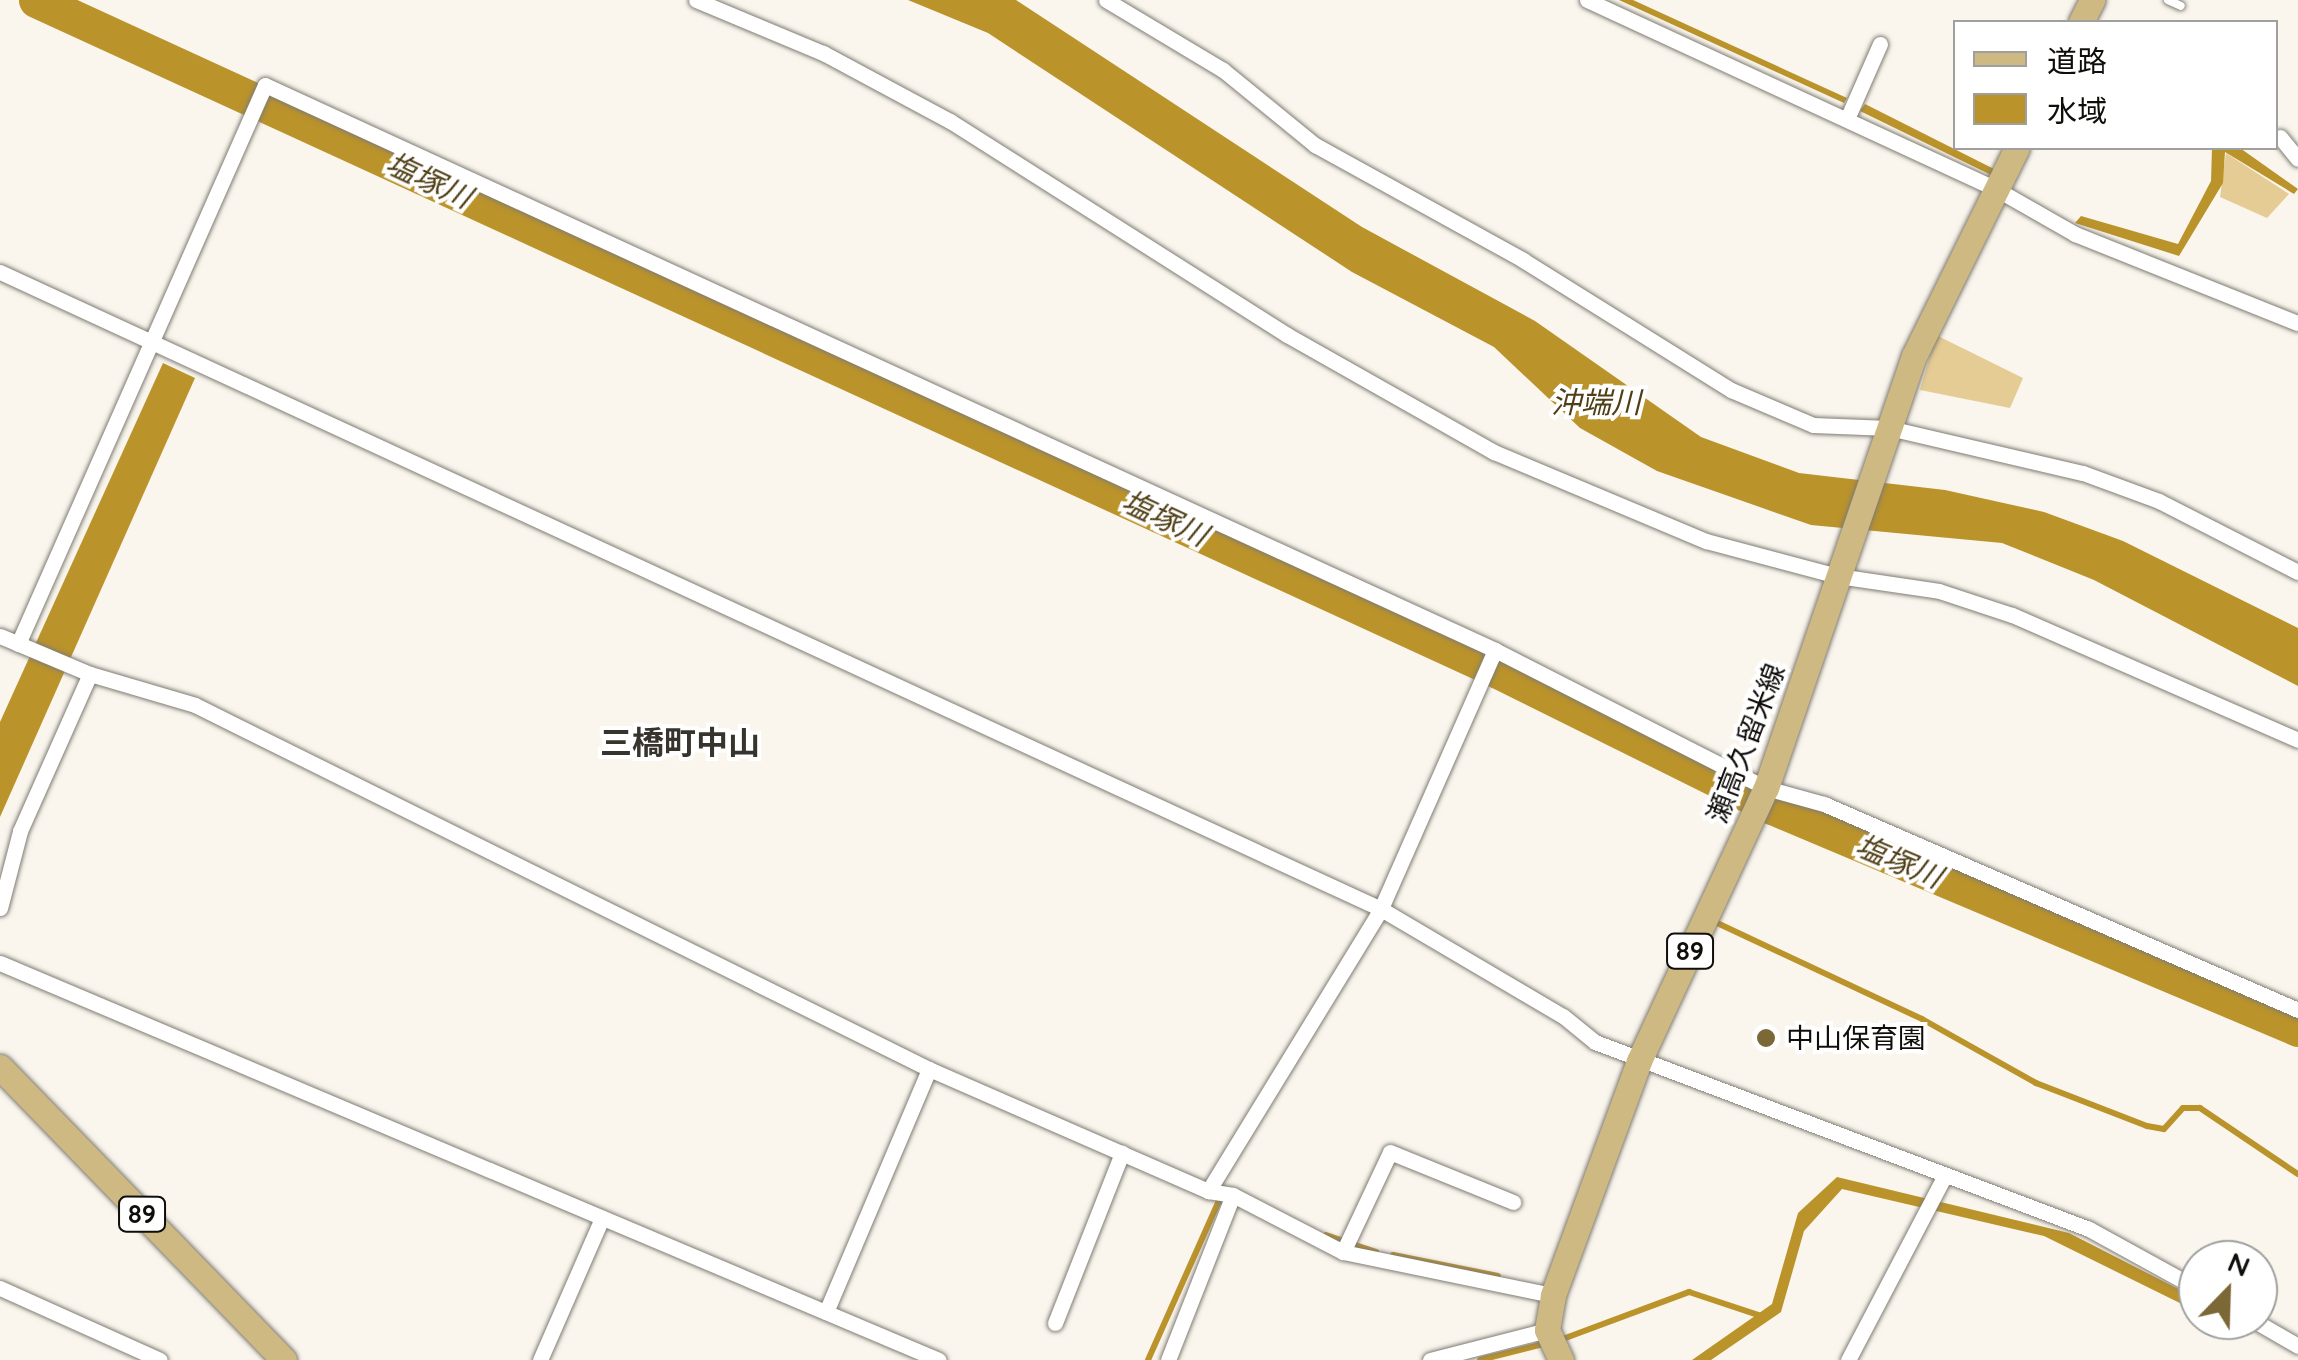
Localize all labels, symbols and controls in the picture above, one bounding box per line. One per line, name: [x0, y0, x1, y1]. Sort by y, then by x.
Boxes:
legend: [1953, 20, 2278, 150]
text: 道路: [2047, 42, 2107, 80]
text: 水域: [2047, 92, 2107, 130]
water label: 塩塚川: [381, 145, 477, 215]
water label: 沖端川: [1551, 384, 1641, 420]
water label: 塩塚川: [1117, 483, 1213, 553]
street label: 瀬高久留米線: [1700, 659, 1792, 827]
district label: 三橋町中山: [600, 723, 760, 761]
water label: 塩塚川: [1851, 827, 1947, 895]
road number: 89: [1665, 931, 1715, 971]
place label: 中山保育園: [1786, 1021, 1926, 1055]
marker: 中山保育園: [1755, 1027, 1777, 1049]
road number: 89: [117, 1194, 167, 1234]
north arrow: [2178, 1240, 2278, 1340]
text: N: [2223, 1244, 2255, 1284]

